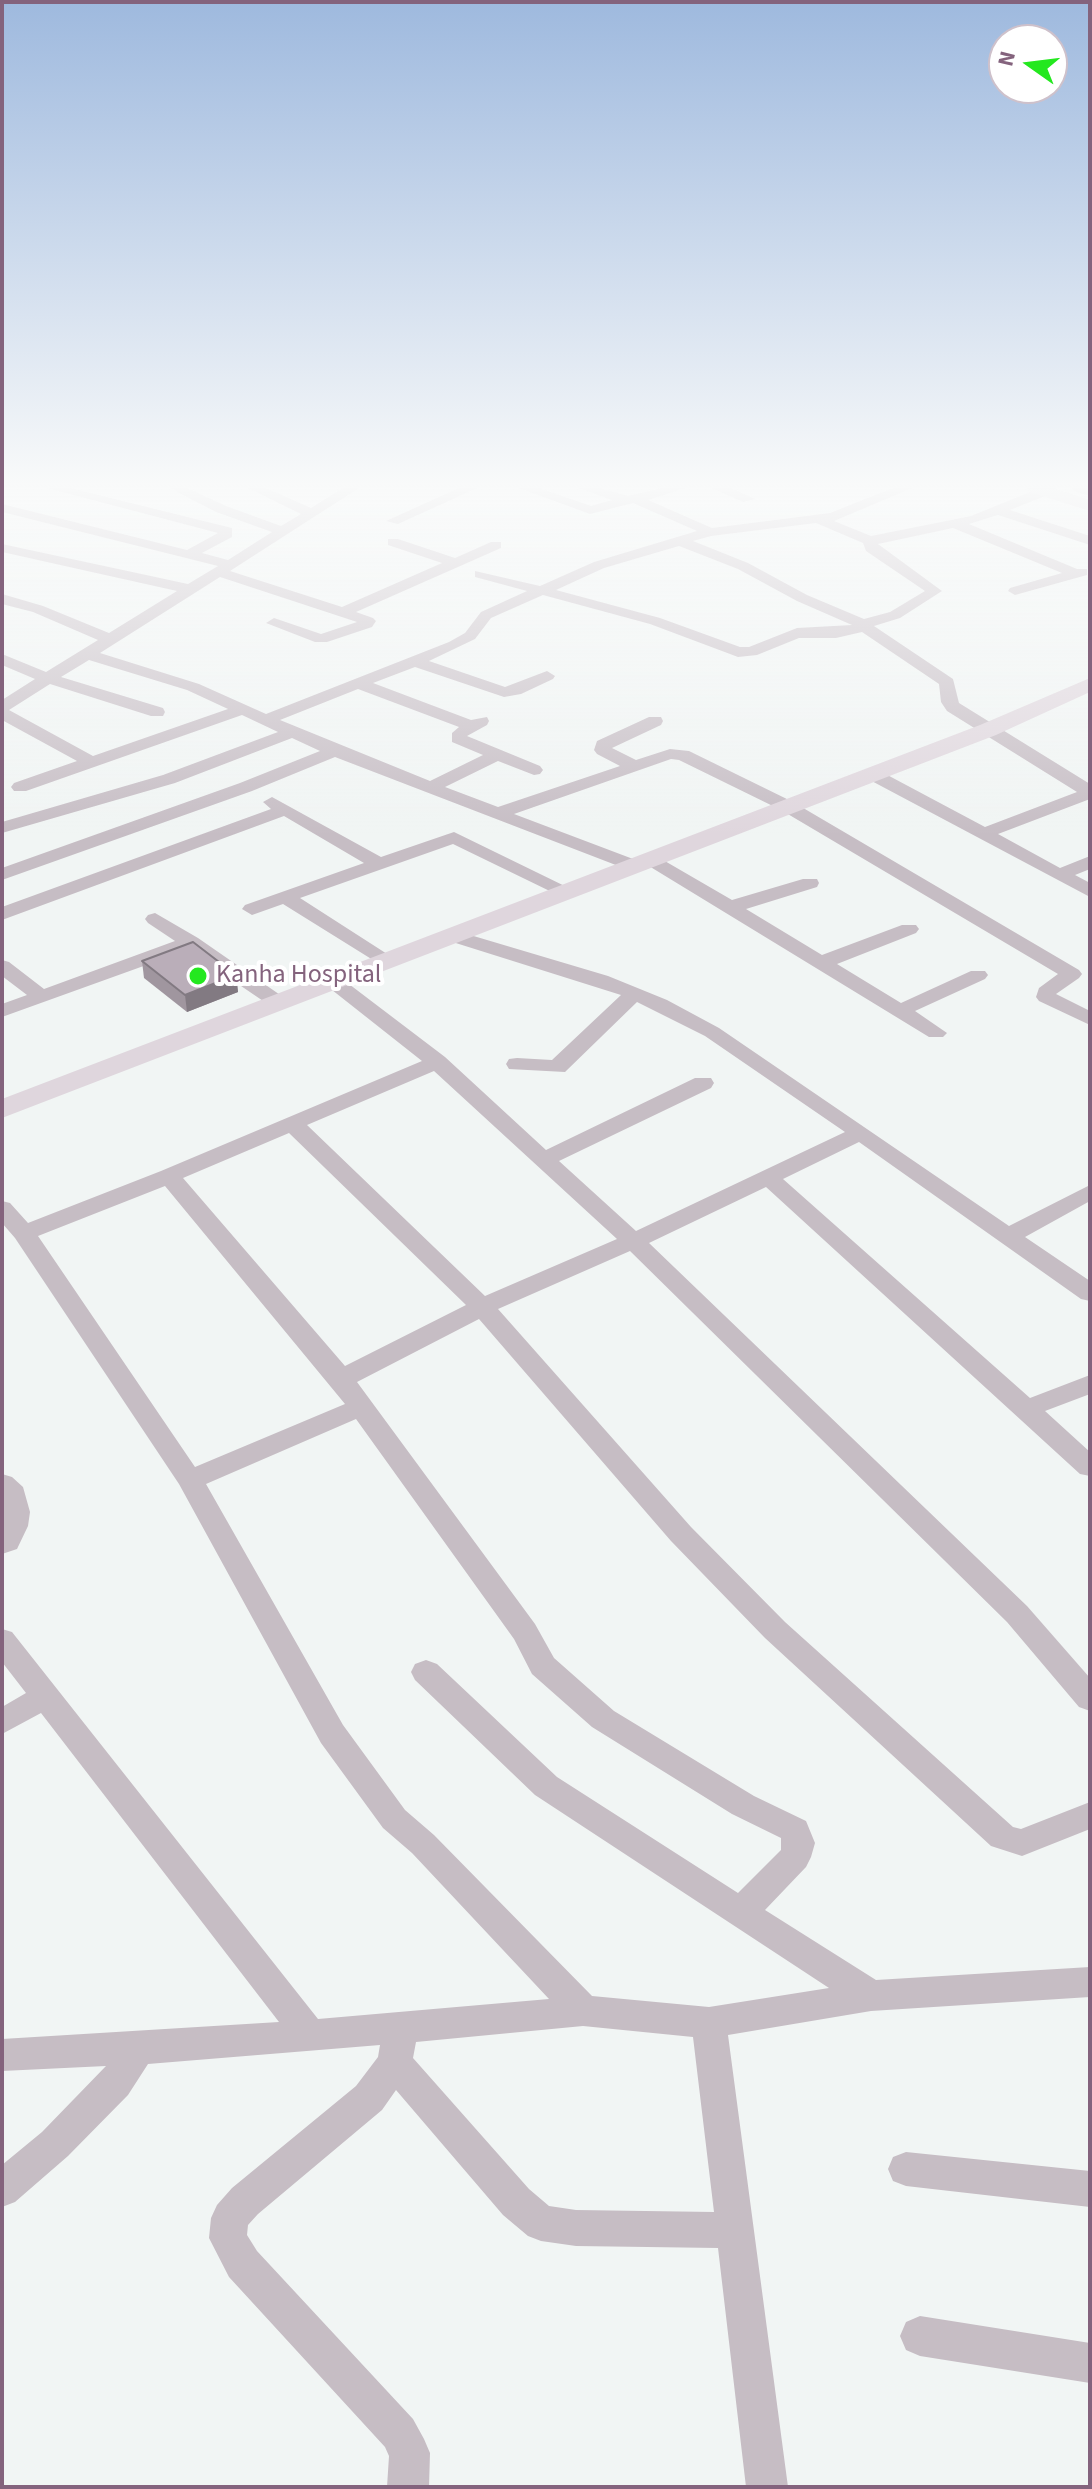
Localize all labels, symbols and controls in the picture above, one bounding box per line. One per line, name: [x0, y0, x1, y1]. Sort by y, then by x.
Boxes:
north arrow: [988, 24, 1068, 104]
text: N: [989, 48, 1024, 70]
place label: Kanha Hospital: [216, 960, 382, 992]
marker: Kanha Hospital: [187, 965, 209, 987]

